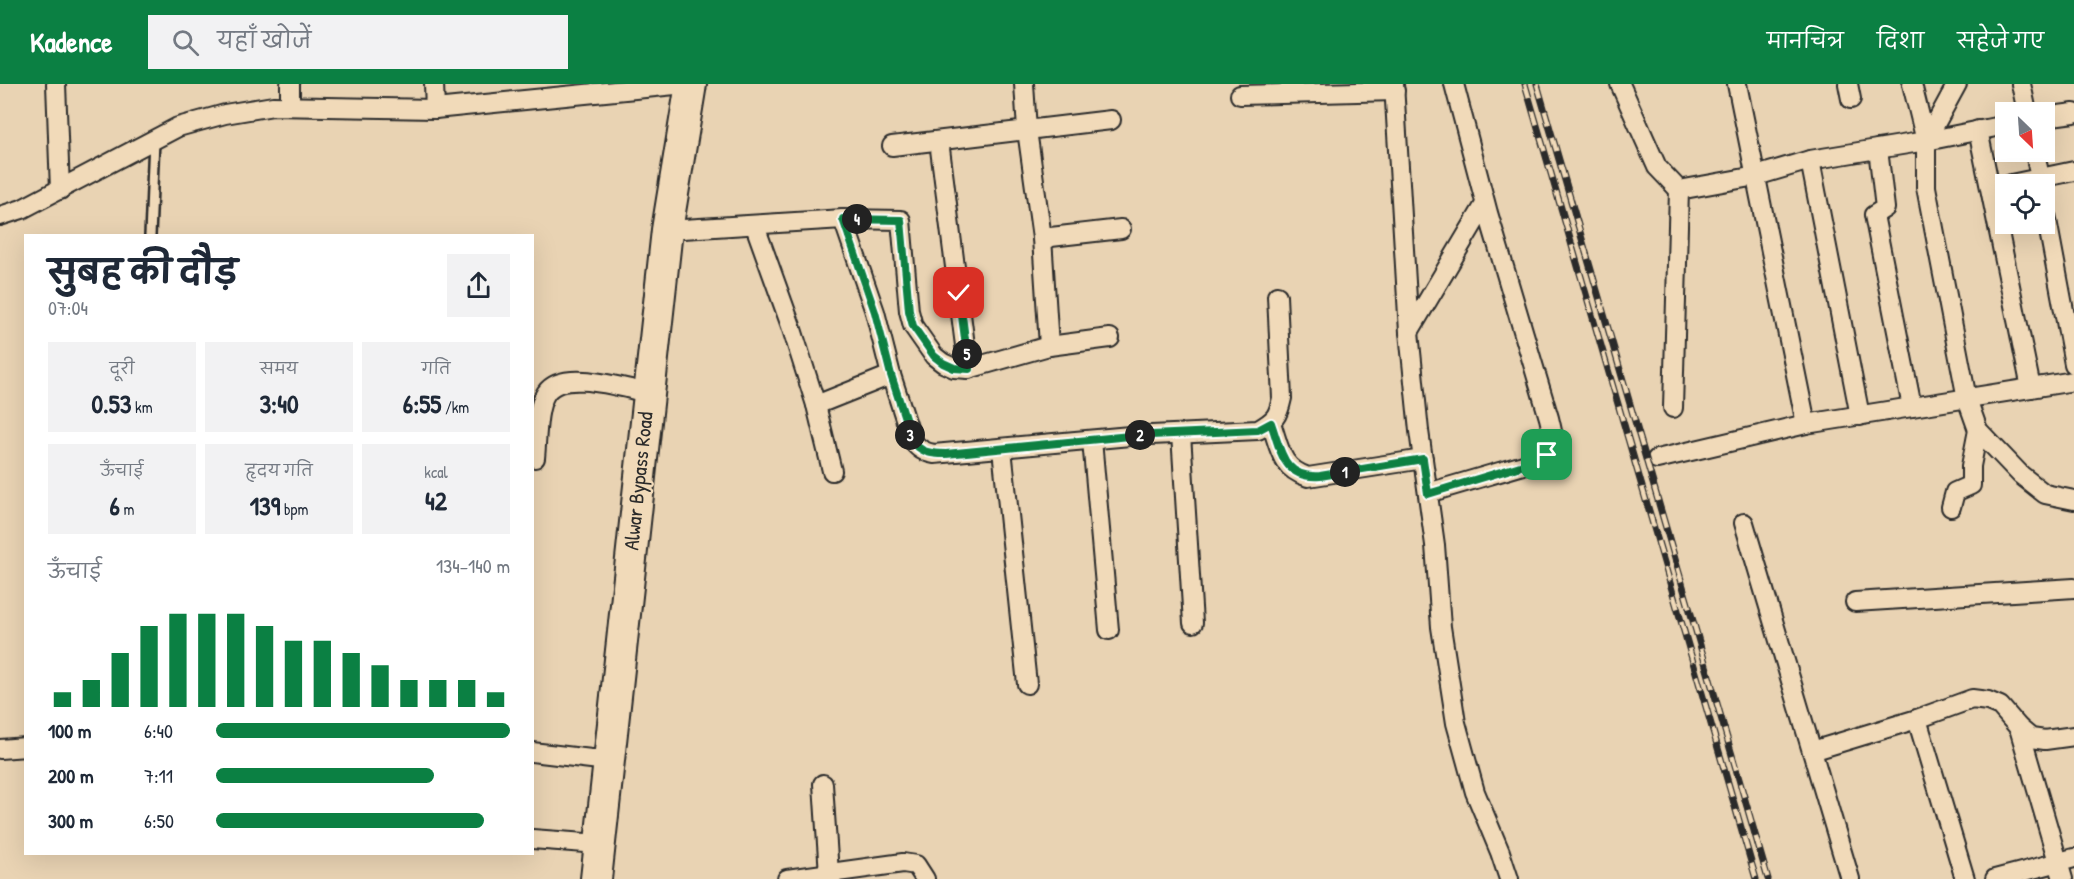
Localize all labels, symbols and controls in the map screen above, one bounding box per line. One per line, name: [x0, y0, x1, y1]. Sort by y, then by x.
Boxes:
search box: [148, 15, 568, 69]
text: Kadence: [30, 23, 112, 61]
text: यहाँ खोजें: [217, 25, 311, 55]
icon: search: [169, 26, 202, 59]
text: मानचित्र: [1767, 26, 1844, 55]
text: दिशा: [1877, 26, 1924, 55]
text: सहेजे गए: [1957, 26, 2044, 55]
north arrow: [1995, 102, 2055, 162]
map controls: [1995, 102, 2055, 234]
button: locate: [1995, 174, 2055, 234]
pin: 4: [842, 204, 872, 234]
text: 4: [854, 208, 860, 230]
text: सुबह की दौड़: [48, 249, 238, 293]
button: share: [447, 254, 510, 317]
pin: [933, 267, 984, 318]
icon: check: [942, 276, 975, 309]
text: 07:04: [48, 294, 88, 321]
pin: 5: [952, 339, 982, 369]
text: 5: [964, 343, 970, 365]
text: दूरी: [109, 357, 135, 379]
text: समय: [260, 357, 298, 379]
text: गति: [421, 357, 451, 379]
text: 0.53: [91, 386, 131, 421]
text: 3:40: [259, 386, 299, 421]
text: 6:55: [403, 386, 441, 421]
text: km: [131, 396, 153, 418]
text: /km: [441, 396, 469, 418]
street label: Alwar Bypass Road: [616, 410, 660, 552]
pin: 3: [895, 420, 925, 450]
pin: 2: [1125, 420, 1155, 450]
text: 3: [906, 424, 914, 446]
text: 2: [1136, 424, 1144, 446]
pin: [1521, 429, 1572, 480]
icon: arrive: [1530, 438, 1563, 471]
pin: 1: [1330, 457, 1360, 487]
text: ऊँचाई: [101, 459, 143, 481]
text: हृदय गति: [245, 459, 313, 481]
text: kcal: [424, 461, 448, 483]
text: 1: [1342, 461, 1348, 483]
text: 42: [425, 483, 447, 518]
text: 6: [110, 488, 120, 523]
text: 139: [250, 488, 280, 523]
text: m: [120, 498, 134, 520]
text: bpm: [280, 498, 308, 520]
text: 134–140 m: [436, 552, 510, 579]
text: ऊँचाई: [48, 557, 102, 584]
text: 100 m: [48, 717, 91, 744]
text: 6:40: [144, 717, 173, 744]
text: 200 m: [48, 762, 93, 789]
text: 7:11: [144, 762, 173, 789]
text: 300 m: [48, 807, 93, 834]
text: 6:50: [144, 807, 174, 834]

